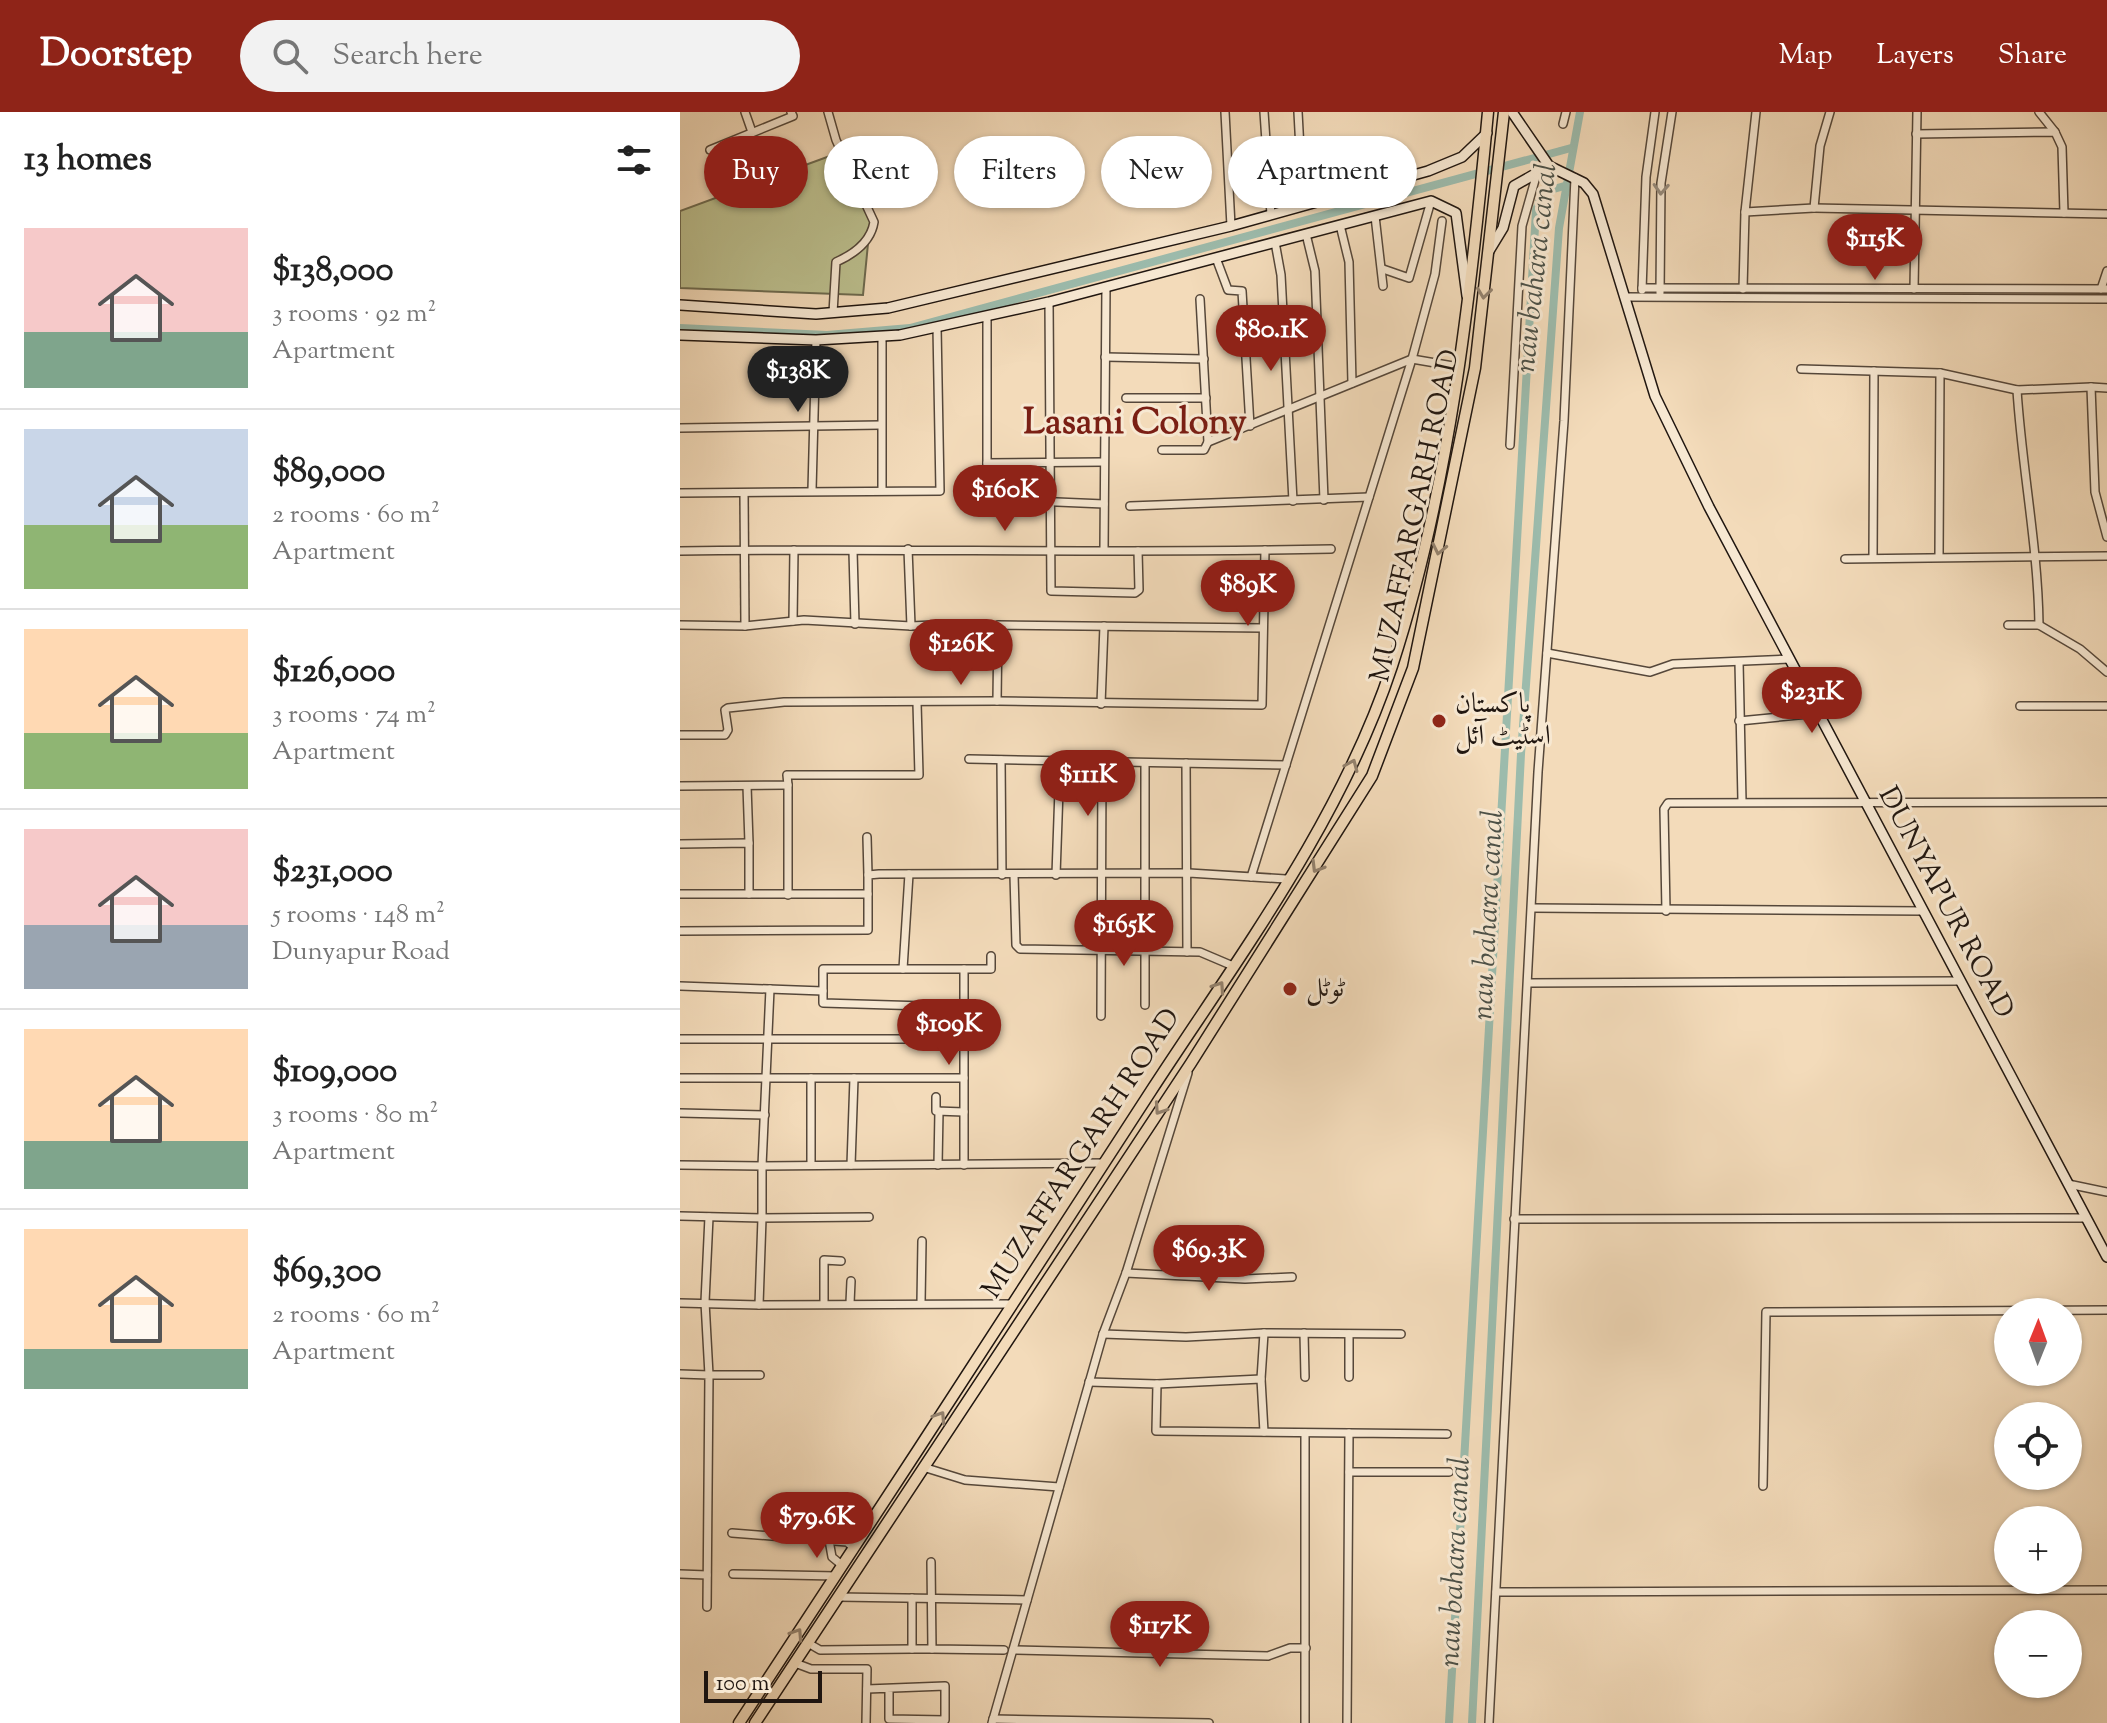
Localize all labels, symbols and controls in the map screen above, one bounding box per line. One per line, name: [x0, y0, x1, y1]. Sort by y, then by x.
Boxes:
search box: [240, 20, 800, 92]
text: Doorstep: [40, 29, 192, 83]
icon: search: [268, 34, 312, 78]
text: Search here: [332, 35, 483, 78]
text: Map: [1779, 36, 1832, 76]
text: Layers: [1876, 36, 1954, 76]
text: Share: [1998, 36, 2067, 76]
text: 13 homes: [24, 136, 152, 185]
chip: Buy: [704, 136, 808, 208]
chip: Rent: [824, 136, 938, 208]
chip: Filters: [954, 136, 1085, 208]
chip: New: [1101, 136, 1212, 208]
chip: Apartment: [1228, 136, 1417, 208]
icon: filters: [612, 138, 656, 182]
water label: nau bahara canal: [1505, 161, 1569, 375]
one-way arrow: [1653, 183, 1670, 196]
pin: $115K: [1819, 214, 1931, 282]
text: $115K: [1845, 221, 1905, 258]
text: $138,000: [272, 247, 394, 296]
icon: home: [88, 260, 184, 356]
one-way arrow: [1476, 286, 1493, 300]
text: 3 rooms · 92 m²: [272, 296, 436, 333]
pin: $80.1K: [1206, 305, 1336, 373]
text: $80.1K: [1234, 312, 1308, 349]
text: Apartment: [272, 333, 395, 370]
pin: $138K: [742, 346, 854, 414]
street label: MUZAFFARGARH ROAD: [1361, 346, 1471, 686]
text: $138K: [765, 353, 831, 390]
district label: Lasani Colony: [1023, 398, 1247, 450]
text: $89,000: [272, 448, 385, 497]
icon: home: [88, 461, 184, 557]
pin: $160K: [949, 465, 1061, 533]
text: $160K: [971, 472, 1039, 509]
text: 2 rooms · 60 m²: [272, 497, 440, 534]
text: Apartment: [272, 534, 395, 571]
one-way arrow: [1431, 542, 1448, 556]
pin: $89K: [1201, 560, 1295, 628]
text: $89K: [1219, 567, 1277, 604]
pin: $126K: [905, 619, 1017, 687]
text: $126K: [928, 626, 994, 663]
text: $126,000: [272, 648, 395, 697]
icon: home: [88, 661, 184, 757]
pin: $231K: [1756, 667, 1868, 735]
text: $231K: [1780, 674, 1844, 711]
place label: پاکستان اسٹیٹ آئل: [1455, 685, 1551, 757]
text: 3 rooms · 74 m²: [272, 697, 436, 734]
marker: پاکستان اسٹیٹ آئل: [1430, 712, 1448, 730]
text: Apartment: [272, 734, 395, 771]
pin: $111K: [1032, 750, 1144, 818]
text: $111K: [1058, 757, 1118, 794]
one-way arrow: [1343, 759, 1359, 773]
street label: DUNYAPUR ROAD: [1867, 780, 2023, 1026]
water label: nau bahara canal: [1462, 809, 1516, 1021]
text: $231,000: [272, 848, 393, 897]
one-way arrow: [1311, 858, 1327, 873]
icon: home: [88, 861, 184, 957]
text: 5 rooms · 148 m²: [272, 897, 445, 934]
pin: $165K: [1068, 900, 1180, 968]
text: $165K: [1092, 907, 1156, 944]
text: Dunyapur Road: [272, 934, 450, 971]
place label: ٹوٹل: [1306, 969, 1346, 1009]
marker: ٹوٹل: [1281, 980, 1299, 998]
one-way arrow: [1209, 982, 1224, 996]
pin: $109K: [893, 999, 1005, 1067]
street label: MUZAFFARGARH ROAD: [973, 1001, 1191, 1307]
text: $109K: [915, 1006, 983, 1043]
text: $109,000: [272, 1048, 397, 1097]
icon: home: [88, 1061, 184, 1157]
text: 3 rooms · 80 m²: [272, 1097, 438, 1134]
one-way arrow: [1155, 1100, 1170, 1114]
text: Apartment: [272, 1134, 395, 1171]
pin: $69.3K: [1144, 1225, 1274, 1293]
text: $69.3K: [1171, 1232, 1247, 1269]
text: $69,300: [272, 1248, 381, 1297]
icon: home: [88, 1261, 184, 1357]
text: 2 rooms · 60 m²: [272, 1297, 440, 1334]
north arrow: [1994, 1298, 2082, 1386]
map controls: [1994, 1298, 2082, 1698]
text: Apartment: [272, 1334, 395, 1371]
button: locate: [1994, 1402, 2082, 1490]
one-way arrow: [930, 1411, 945, 1426]
water label: nau bahara canal: [1429, 1456, 1483, 1668]
pin: $79.6K: [752, 1492, 882, 1560]
text: $79.6K: [779, 1499, 855, 1536]
button: +: [1994, 1506, 2082, 1594]
pin: $117K: [1104, 1601, 1216, 1669]
text: $117K: [1128, 1608, 1192, 1645]
button: −: [1994, 1610, 2082, 1698]
one-way arrow: [788, 1629, 803, 1643]
scale bar: [704, 1667, 822, 1703]
text: 100 m: [716, 1669, 769, 1701]

